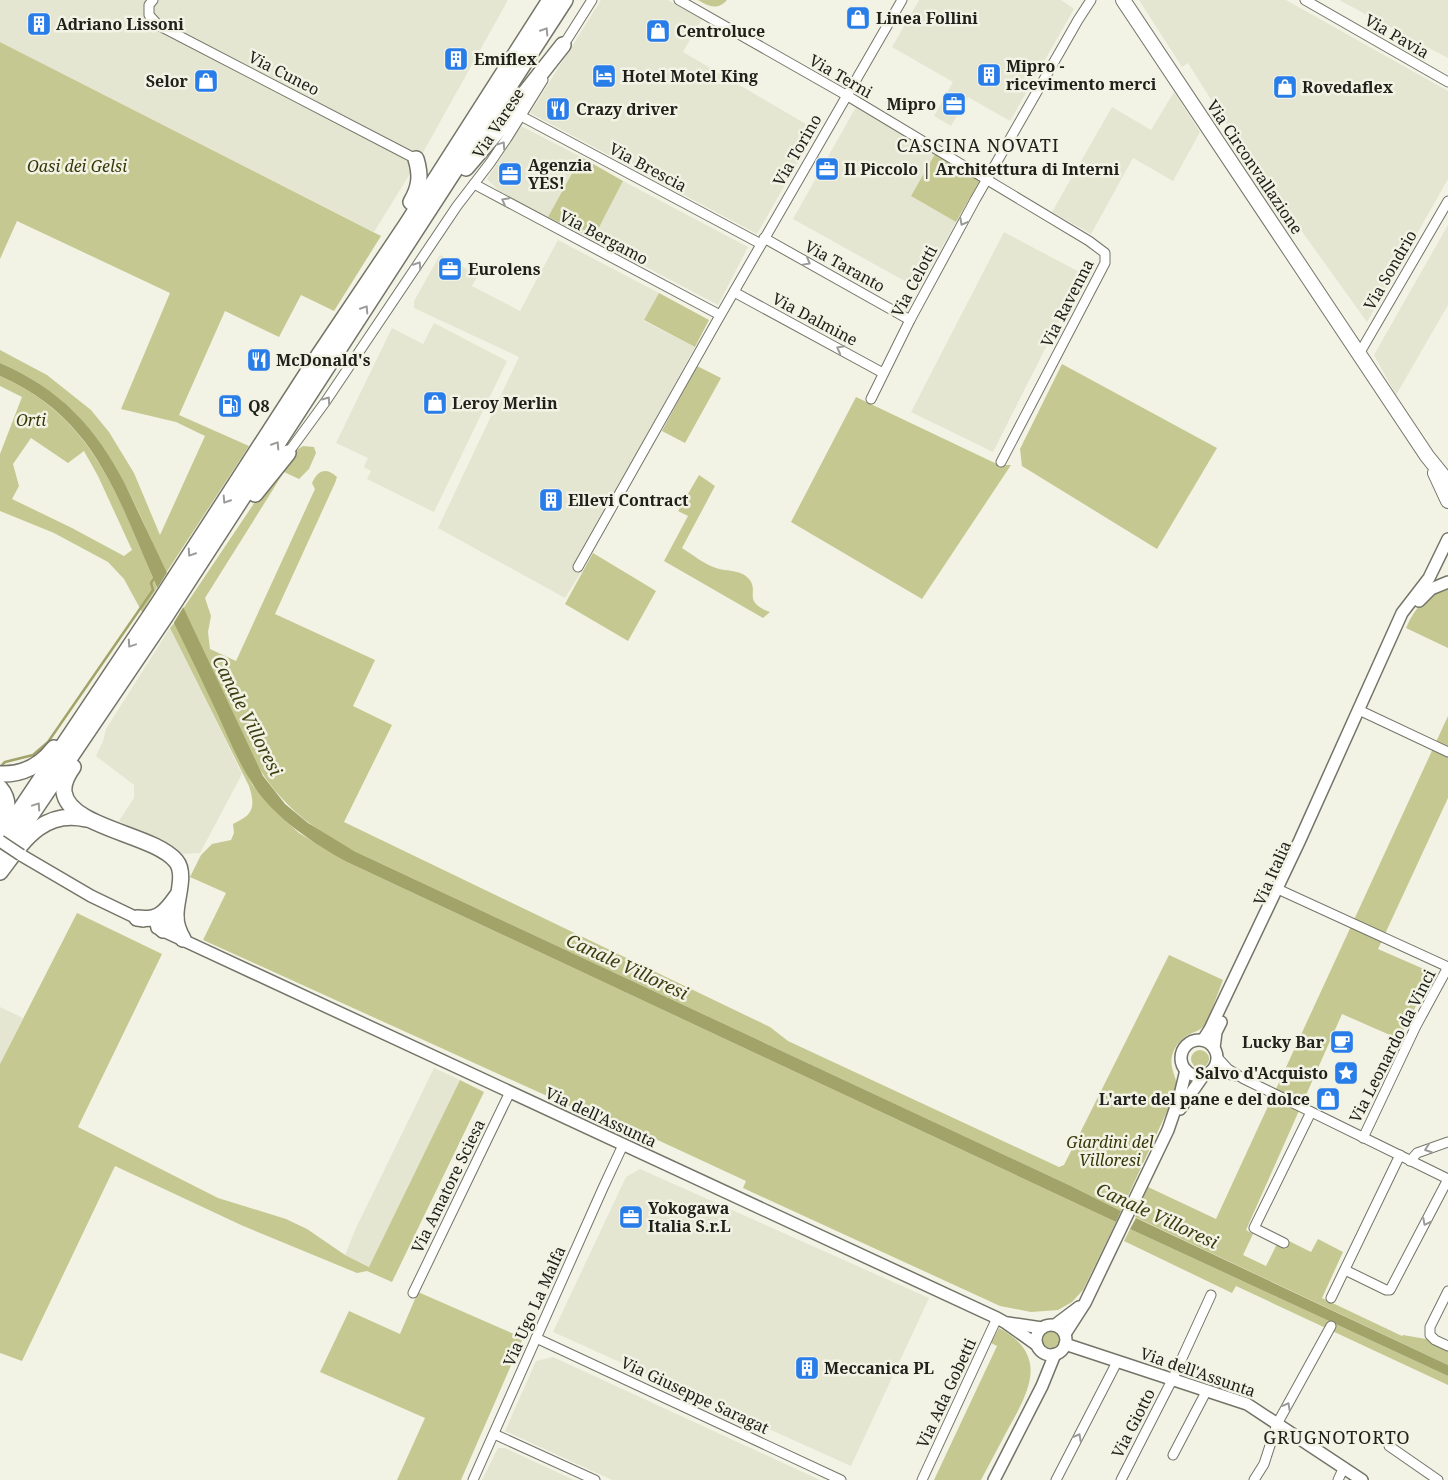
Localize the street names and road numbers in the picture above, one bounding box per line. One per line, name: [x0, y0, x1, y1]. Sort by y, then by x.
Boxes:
street label: Via Pavia: [1361, 9, 1433, 63]
street label: Via Cuneo: [245, 46, 323, 100]
street label: Via Terni: [805, 49, 877, 103]
street label: Via Varese: [467, 84, 529, 162]
street label: Via Circonvallazione: [1202, 96, 1308, 238]
street label: Via Torino: [768, 110, 826, 190]
street label: Via Brescia: [605, 137, 691, 197]
street label: Via Bergamo: [556, 204, 652, 270]
street label: Via Sondrio: [1358, 226, 1422, 314]
street label: Via Taranto: [801, 235, 889, 297]
street label: Via Celotti: [886, 241, 942, 321]
street label: Via Ravenna: [1035, 255, 1099, 351]
street label: Via Dalmine: [768, 287, 862, 351]
street label: Via Italia: [1248, 837, 1296, 909]
street label: Via Leonardo da Vinci: [1344, 966, 1440, 1126]
street label: Via dell'Assunta: [542, 1082, 660, 1152]
street label: Via Amatore Sciesa: [406, 1116, 490, 1256]
street label: Via Ugo La Malfa: [498, 1242, 570, 1370]
street label: Via Ada Gobetti: [911, 1335, 981, 1451]
street label: Via dell'Assunta: [1137, 1342, 1259, 1402]
street label: Via Giuseppe Saragat: [617, 1351, 773, 1439]
street label: Via Giotto: [1106, 1384, 1160, 1462]

